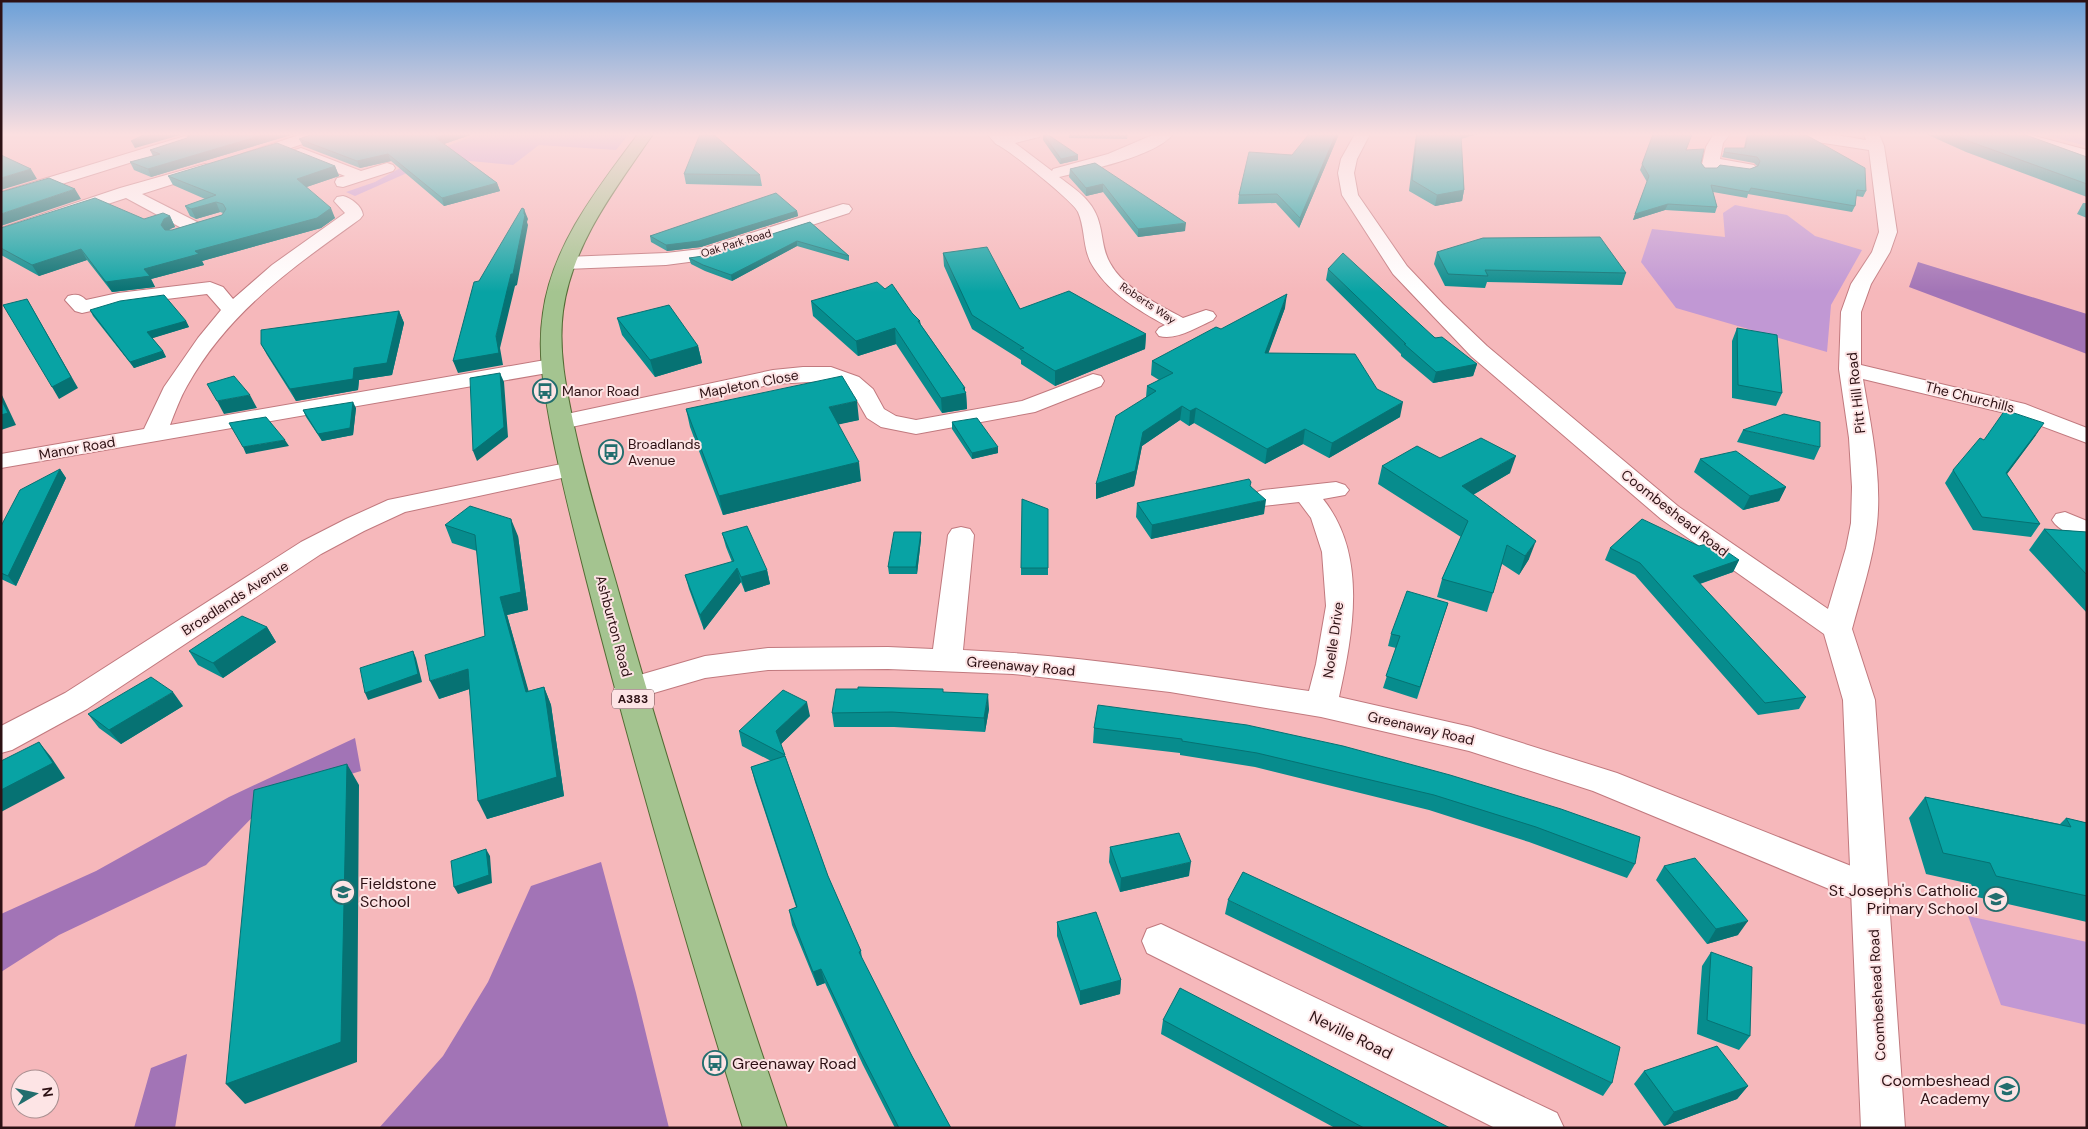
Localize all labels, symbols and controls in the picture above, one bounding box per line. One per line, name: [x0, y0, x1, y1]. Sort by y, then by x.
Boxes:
street label: Oak Park Road: [699, 226, 773, 260]
street label: Roberts Way: [1117, 279, 1179, 327]
street label: Pitt Hill Road: [1843, 351, 1869, 435]
street label: Mapleton Close: [698, 366, 800, 402]
street label: The Churchills: [1924, 377, 2016, 417]
bus stop icon: Manor Road: [532, 378, 558, 404]
place label: Manor Road: [562, 382, 639, 400]
street label: Manor Road: [37, 432, 117, 464]
place label: Broadlands Avenue: [628, 435, 701, 469]
bus stop icon: Broadlands Avenue: [598, 439, 624, 465]
street label: Coombeshead Road: [1618, 465, 1732, 561]
street label: Broadlands Avenue: [178, 557, 292, 639]
street label: Ashburton Road: [592, 573, 636, 679]
street label: Noelle Drive: [1319, 601, 1347, 679]
street label: Greenaway Road: [966, 652, 1076, 680]
road number: A383: [612, 690, 654, 709]
street label: Greenaway Road: [1366, 707, 1476, 749]
place label: Fieldstone School: [360, 873, 437, 912]
school or university icon: Fieldstone School: [330, 879, 356, 905]
place label: St Joseph's Catholic Primary School: [1829, 880, 1978, 919]
school or university icon: St Joseph's Catholic Primary School: [1983, 886, 2009, 912]
street label: Coombeshead Road: [1865, 929, 1889, 1061]
street label: Neville Road: [1306, 1006, 1396, 1064]
bus stop icon: Greenaway Road: [702, 1050, 728, 1076]
place label: Greenaway Road: [732, 1053, 856, 1074]
north arrow: [10, 1069, 60, 1119]
place label: Coombeshead Academy: [1881, 1070, 1990, 1109]
school or university icon: Coombeshead Academy: [1994, 1076, 2020, 1102]
text: N: [38, 1086, 58, 1098]

